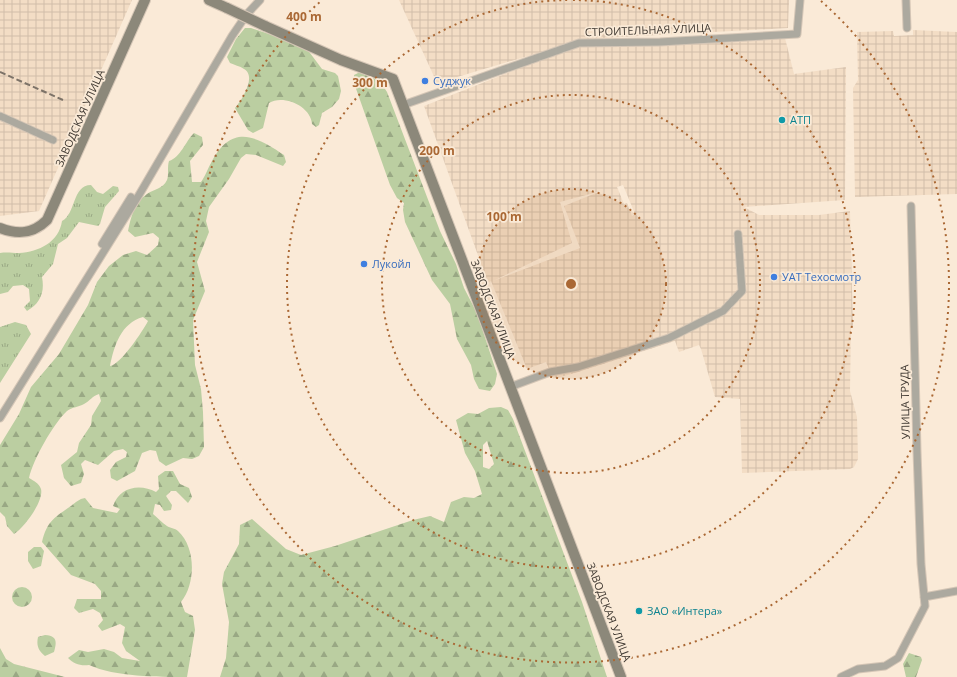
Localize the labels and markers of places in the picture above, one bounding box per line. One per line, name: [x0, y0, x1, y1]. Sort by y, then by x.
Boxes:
place label: Суджук: [433, 73, 471, 88]
marker: Суджук: [420, 76, 430, 86]
place label: АТП: [790, 112, 811, 127]
marker: АТП: [777, 115, 787, 125]
place label: Лукойл: [372, 256, 411, 271]
marker: Лукойл: [359, 259, 369, 269]
place label: УАТ Техосмотр: [782, 269, 861, 284]
marker: УАТ Техосмотр: [769, 272, 779, 282]
centre of rings: [564, 277, 578, 291]
place label: ЗАО «Интера»: [647, 603, 723, 618]
marker: ЗАО «Интера»: [634, 606, 644, 616]

